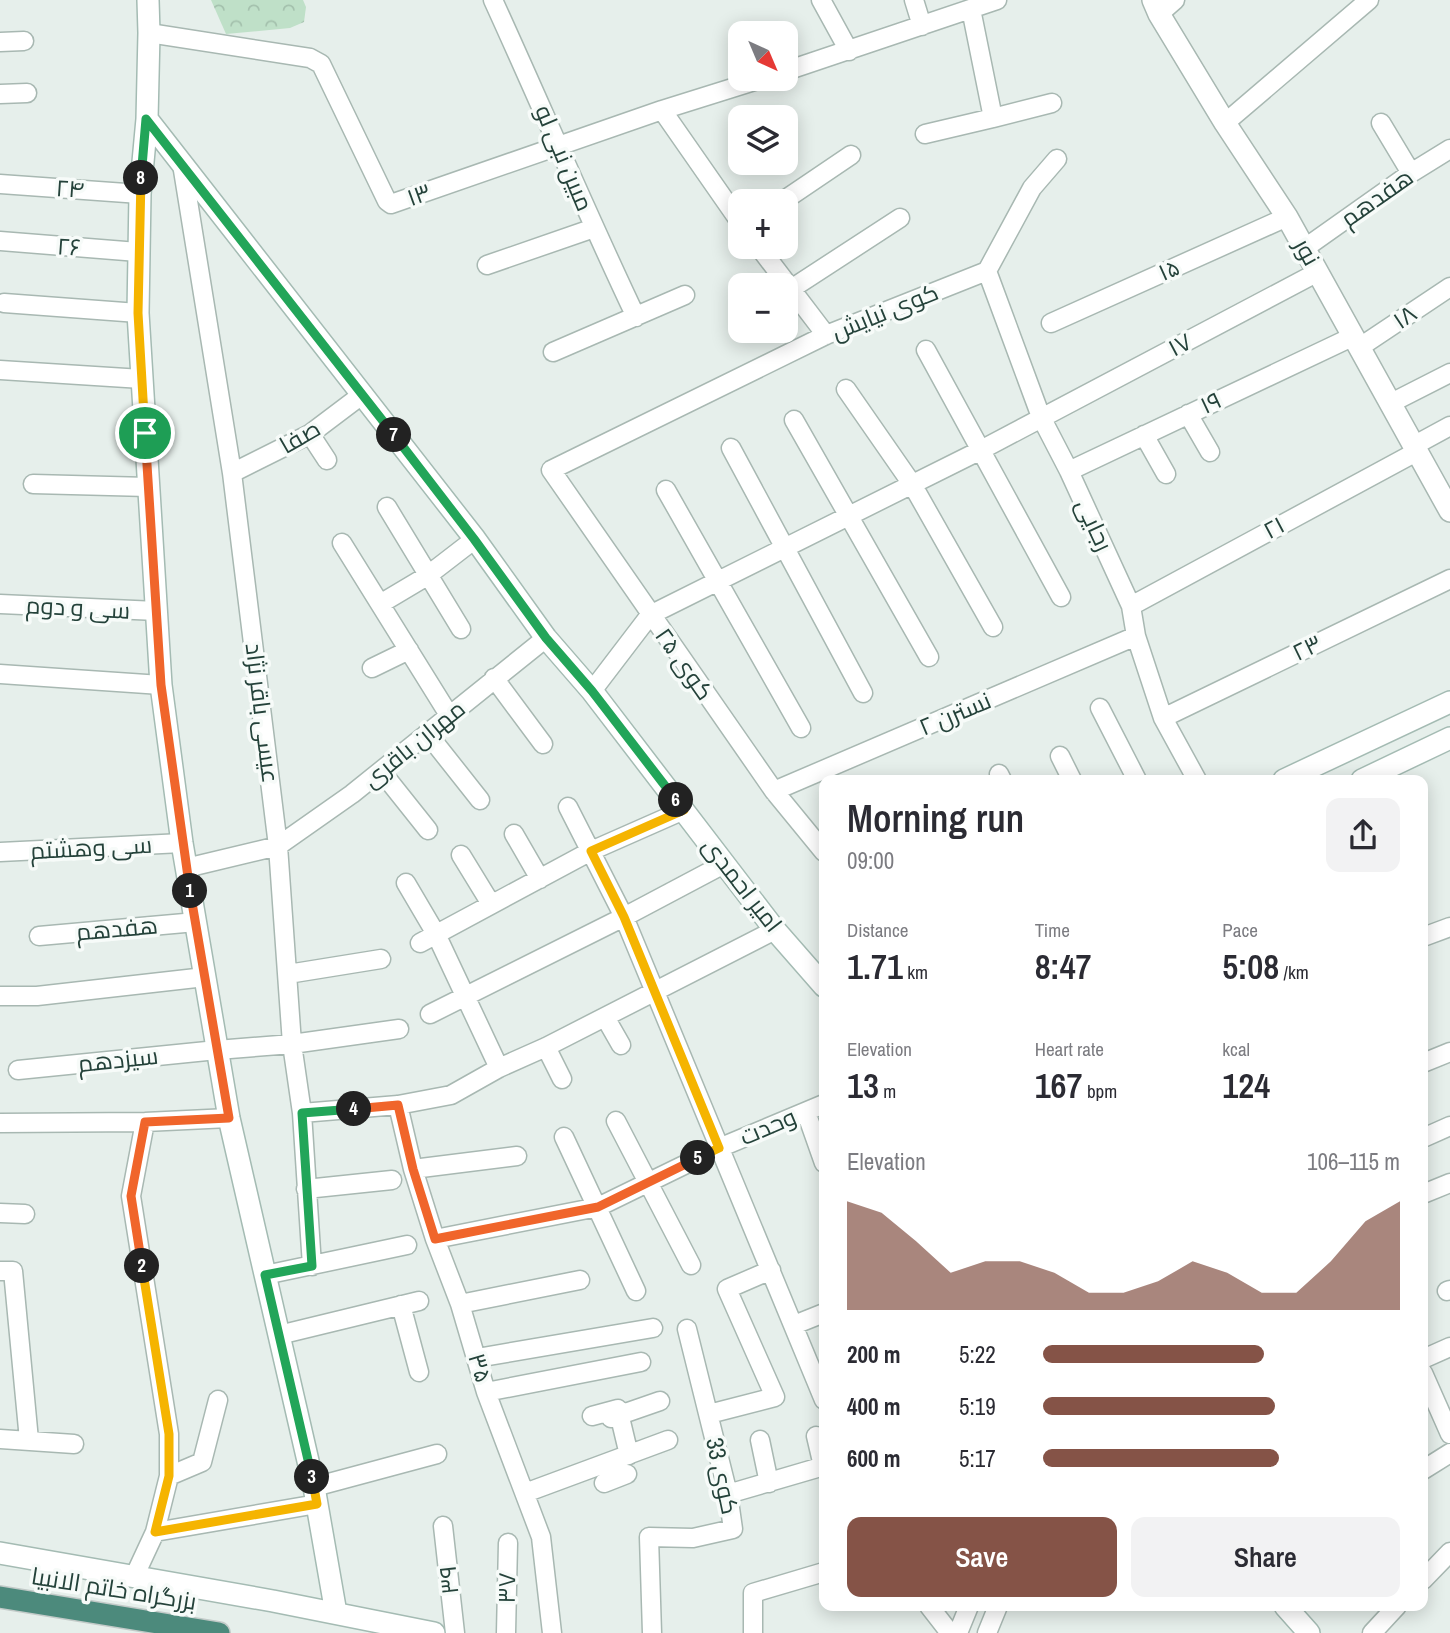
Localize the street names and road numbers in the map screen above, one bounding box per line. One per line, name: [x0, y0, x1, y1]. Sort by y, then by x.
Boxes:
street label: مبین نبی لو: [528, 100, 602, 216]
street label: هفدهم: [1334, 160, 1420, 235]
street label: ۲۴: [55, 171, 85, 205]
street label: ۱۳: [402, 175, 435, 213]
street label: ۲۶: [56, 229, 82, 263]
street label: نور: [1286, 230, 1328, 271]
street label: ۱۵: [1153, 250, 1184, 288]
street label: کوی نیایش: [826, 275, 943, 347]
street label: ۱۸: [1386, 297, 1423, 336]
street label: ۱۷: [1162, 325, 1197, 364]
street label: ۱۹: [1195, 383, 1226, 421]
street label: صفا: [273, 412, 326, 461]
street label: رجایی: [1069, 493, 1121, 556]
street label: ۲۱: [1257, 508, 1290, 546]
street label: سی و دوم: [25, 588, 131, 627]
street label: کوی ۲۵: [648, 621, 721, 706]
street label: ۲۳: [1287, 626, 1327, 668]
street label: عیسی باقر نژاد: [239, 641, 287, 785]
street label: نسترن ۲: [914, 684, 996, 743]
street label: مهران باقری: [355, 692, 471, 794]
street label: سی وهشتم: [29, 828, 153, 867]
street label: امیر احمدی: [696, 830, 790, 938]
street label: هفدهم: [75, 908, 159, 949]
street label: سیزدهم: [76, 1039, 160, 1080]
street label: وحدت: [735, 1100, 801, 1152]
street label: ۳۵: [461, 1349, 501, 1386]
street label: کوی 33: [699, 1434, 747, 1517]
street label: بزرگراه خاتم الانبیا: [29, 1559, 199, 1618]
street label: ۳۹: [431, 1564, 465, 1596]
street label: ۳۷: [490, 1572, 522, 1604]

